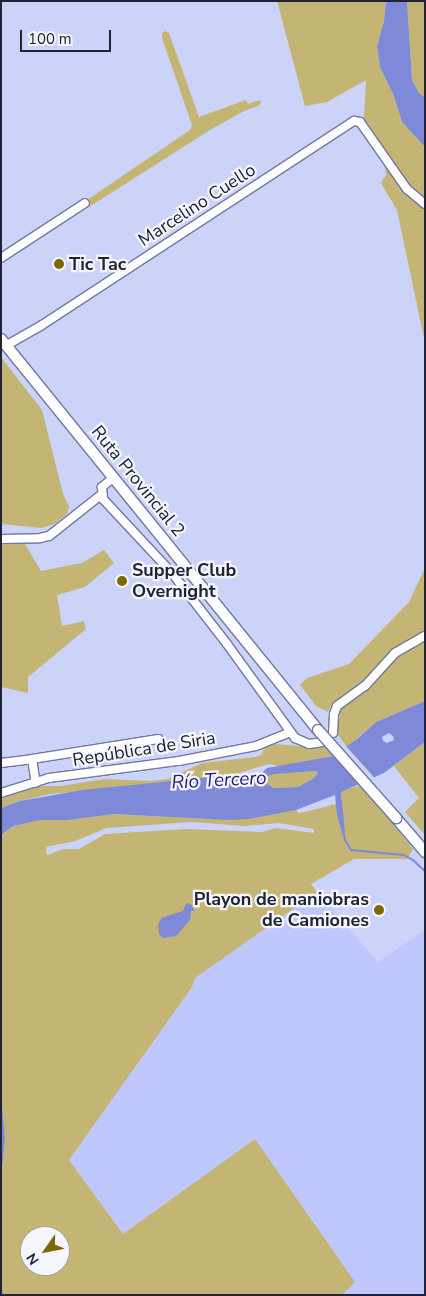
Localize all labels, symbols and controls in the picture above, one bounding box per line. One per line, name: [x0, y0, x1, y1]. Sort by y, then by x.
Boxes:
scale bar: [22, 20, 114, 52]
text: 100 m: [28, 29, 72, 49]
street label: Marcelino Cuello: [134, 159, 260, 251]
place label: Tic Tac: [69, 253, 126, 275]
marker: Tic Tac: [53, 258, 65, 270]
street label: Ruta Provincial 2: [87, 421, 189, 541]
place label: Supper Club Overnight: [132, 560, 236, 602]
marker: Supper Club Overnight: [116, 575, 128, 587]
street label: República de Siria: [71, 727, 217, 771]
water label: Río Tercero: [171, 767, 267, 795]
place label: Playon de maniobras de Camiones: [194, 889, 369, 932]
marker: Playon de maniobras de Camiones: [373, 904, 385, 916]
north arrow: [20, 1226, 70, 1276]
text: N: [22, 1249, 44, 1268]

